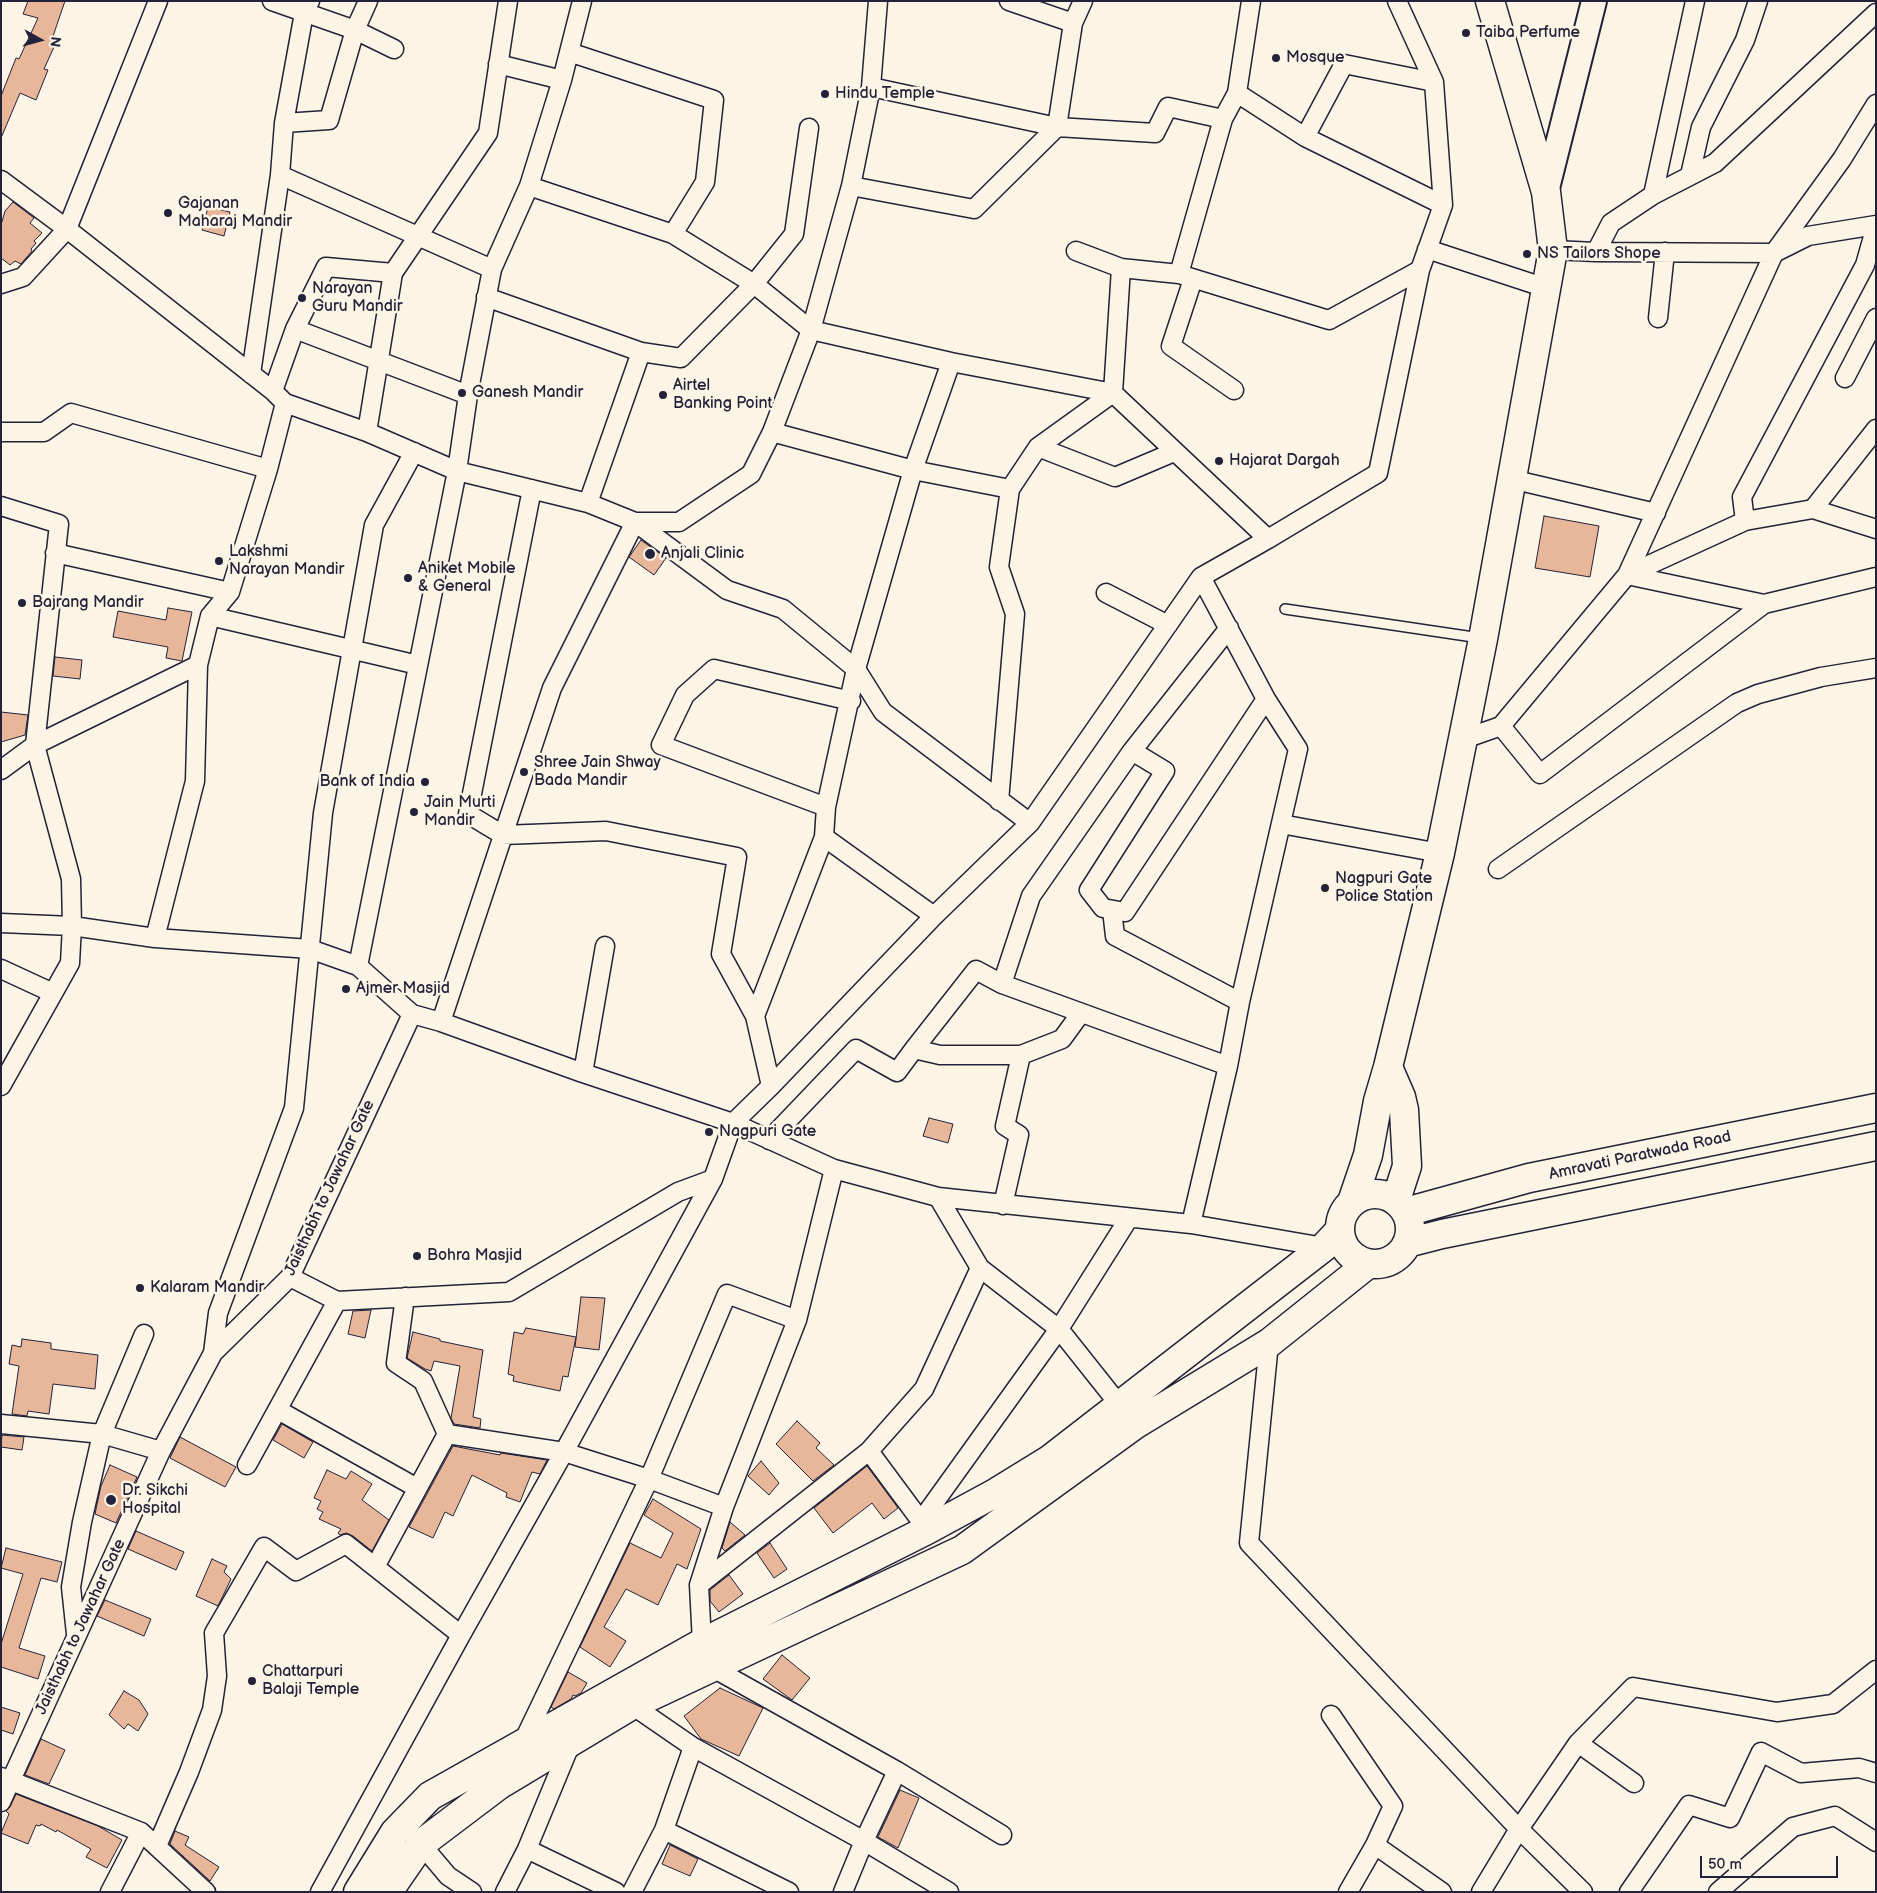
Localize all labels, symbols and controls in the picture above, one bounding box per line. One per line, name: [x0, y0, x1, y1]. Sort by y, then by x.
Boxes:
north arrow: [15, 15, 65, 65]
place label: Taiba Perfume: [1476, 23, 1580, 43]
marker: Taiba Perfume: [1460, 27, 1472, 39]
text: N: [46, 36, 64, 48]
place label: Mosque: [1286, 48, 1345, 68]
marker: Mosque: [1270, 52, 1282, 64]
place label: Hindu Temple: [835, 84, 935, 104]
marker: Hindu Temple: [819, 88, 831, 100]
place label: Gajanan Maharaj Mandir: [178, 194, 292, 232]
marker: Gajanan Maharaj Mandir: [162, 207, 174, 219]
place label: NS Tailors Shope: [1537, 244, 1661, 264]
marker: NS Tailors Shope: [1521, 248, 1533, 260]
place label: Narayan Guru Mandir: [312, 279, 402, 317]
marker: Narayan Guru Mandir: [296, 292, 308, 304]
place label: Airtel Banking Point: [673, 376, 772, 414]
place label: Ganesh Mandir: [472, 383, 583, 403]
marker: Ganesh Mandir: [456, 387, 468, 399]
marker: Airtel Banking Point: [657, 389, 669, 401]
place label: Hajarat Dargah: [1229, 451, 1339, 471]
marker: Hajarat Dargah: [1213, 455, 1225, 467]
place label: Lakshmi Narayan Mandir: [229, 542, 344, 580]
place label: Anjali Clinic: [661, 544, 744, 564]
marker: Anjali Clinic: [643, 547, 657, 561]
marker: Lakshmi Narayan Mandir: [213, 555, 225, 567]
place label: Aniket Mobile & General: [418, 559, 515, 597]
marker: Aniket Mobile & General: [402, 572, 414, 584]
place label: Bajrang Mandir: [32, 593, 143, 613]
marker: Bajrang Mandir: [16, 597, 28, 609]
place label: Shree Jain Shway Bada Mandir: [534, 753, 661, 791]
marker: Shree Jain Shway Bada Mandir: [518, 766, 530, 778]
place label: Bank of India: [320, 772, 415, 792]
marker: Bank of India: [419, 776, 431, 788]
place label: Jain Murti Mandir: [424, 793, 496, 831]
marker: Jain Murti Mandir: [408, 806, 420, 818]
place label: Nagpuri Gate Police Station: [1335, 869, 1433, 907]
marker: Nagpuri Gate Police Station: [1319, 882, 1331, 894]
place label: Ajmer Masjid: [356, 979, 450, 999]
marker: Ajmer Masjid: [340, 983, 352, 995]
street label: Jaisthabh to Jawahar Gate: [281, 1097, 379, 1279]
place label: Nagpuri Gate: [719, 1122, 816, 1142]
marker: Nagpuri Gate: [703, 1126, 715, 1138]
street label: Amravati Paratwada Road: [1547, 1127, 1733, 1185]
place label: Bohra Masjid: [427, 1246, 522, 1266]
marker: Bohra Masjid: [411, 1250, 423, 1262]
place label: Kalaram Mandir: [150, 1278, 264, 1298]
marker: Kalaram Mandir: [134, 1282, 146, 1294]
place label: Dr. Sikchi Hospital: [122, 1481, 188, 1519]
marker: Dr. Sikchi Hospital: [104, 1493, 118, 1507]
street label: Jaisthabh to Jawahar Gate: [32, 1536, 130, 1718]
place label: Chattarpuri Balaji Temple: [262, 1662, 359, 1700]
marker: Chattarpuri Balaji Temple: [246, 1675, 258, 1687]
scale bar: [1702, 1846, 1840, 1878]
text: 50 m: [1708, 1855, 1742, 1874]

